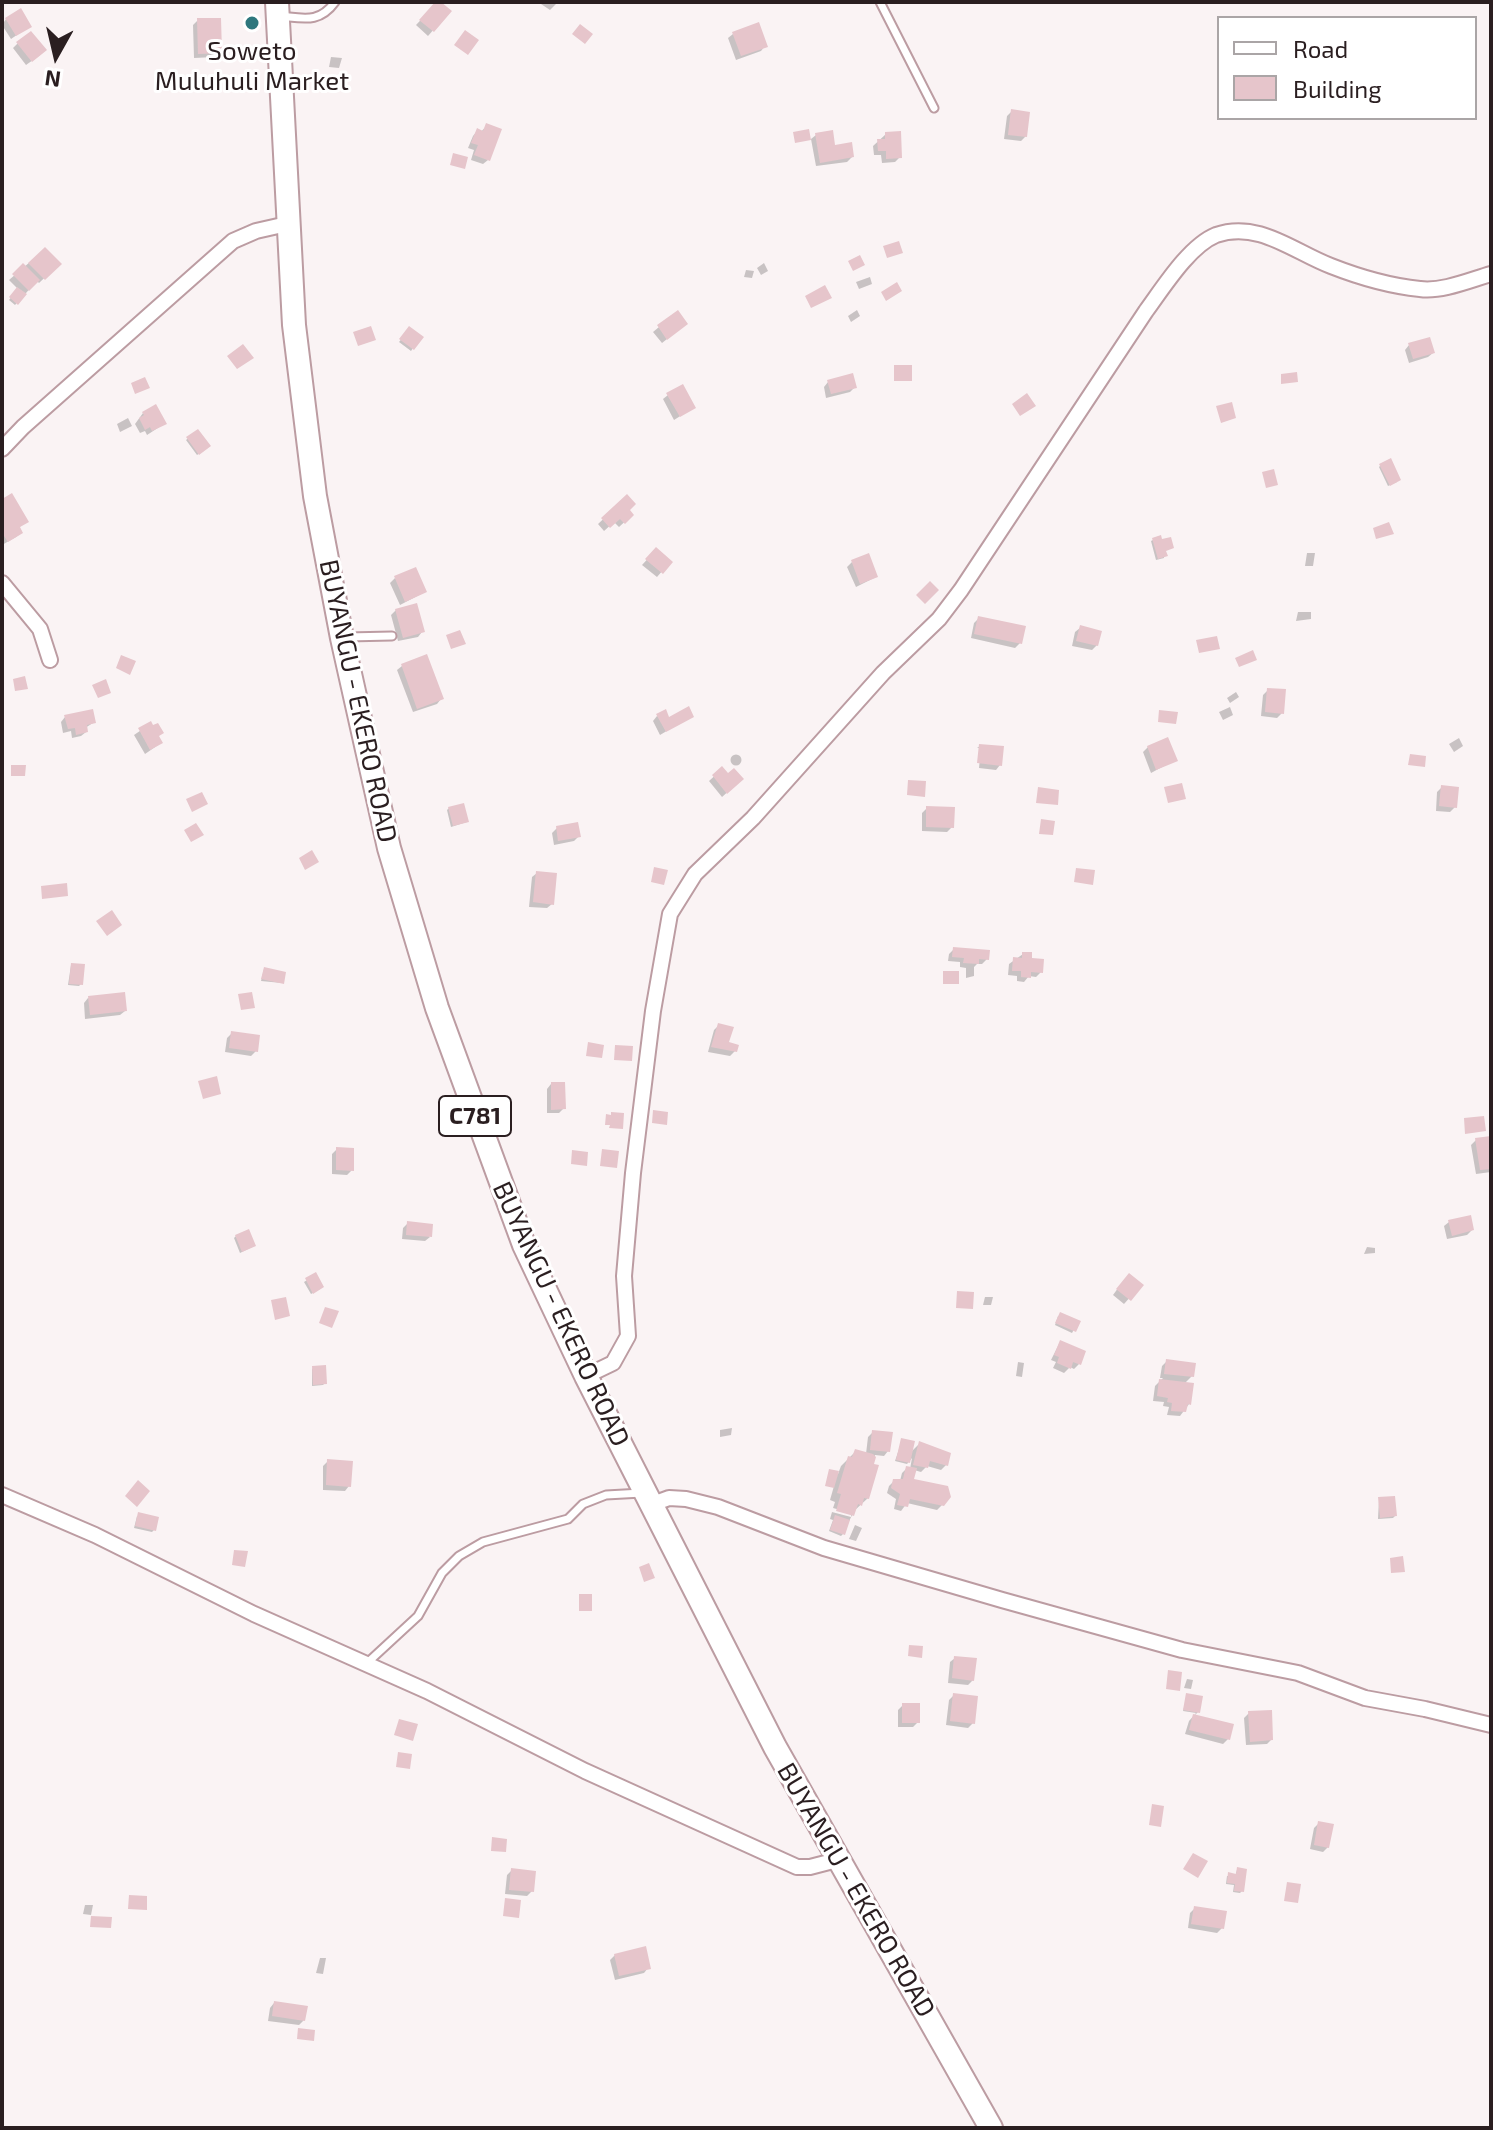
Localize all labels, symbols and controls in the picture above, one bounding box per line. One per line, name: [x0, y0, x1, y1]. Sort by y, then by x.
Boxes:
marker: Soweto Muluhuli Market: [243, 14, 261, 32]
north arrow: [16, 16, 96, 96]
legend: [1217, 16, 1477, 120]
text: Road: [1293, 34, 1348, 63]
place label: Soweto Muluhuli Market: [155, 35, 349, 96]
text: N: [43, 66, 62, 94]
text: Building: [1293, 74, 1382, 103]
street label: BUYANGU - EKERO ROAD: [313, 557, 403, 845]
road number: C781: [439, 1096, 511, 1136]
street label: BUYANGU - EKERO ROAD: [486, 1177, 636, 1451]
street label: BUYANGU - EKERO ROAD: [770, 1757, 942, 2023]

